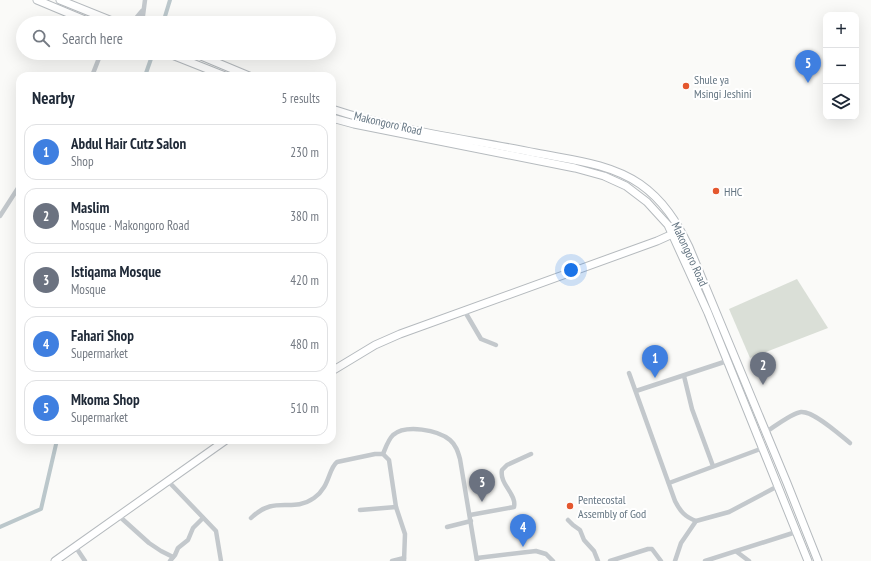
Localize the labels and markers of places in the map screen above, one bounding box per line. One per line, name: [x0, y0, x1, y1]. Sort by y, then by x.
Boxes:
pin: 5: [795, 50, 821, 83]
place label: Shule ya Msingi Jeshini: [694, 72, 752, 101]
marker: Shule ya Msingi Jeshini: [681, 81, 691, 91]
place label: HHC: [724, 184, 743, 199]
marker: HHC: [711, 186, 721, 196]
pin: 1: [642, 345, 668, 378]
pin: 2: [750, 352, 776, 385]
pin: 3: [469, 469, 495, 502]
place label: Pentecostal Assembly of God: [578, 492, 646, 521]
marker: Pentecostal Assembly of God: [565, 501, 575, 511]
pin: 4: [510, 514, 536, 547]

